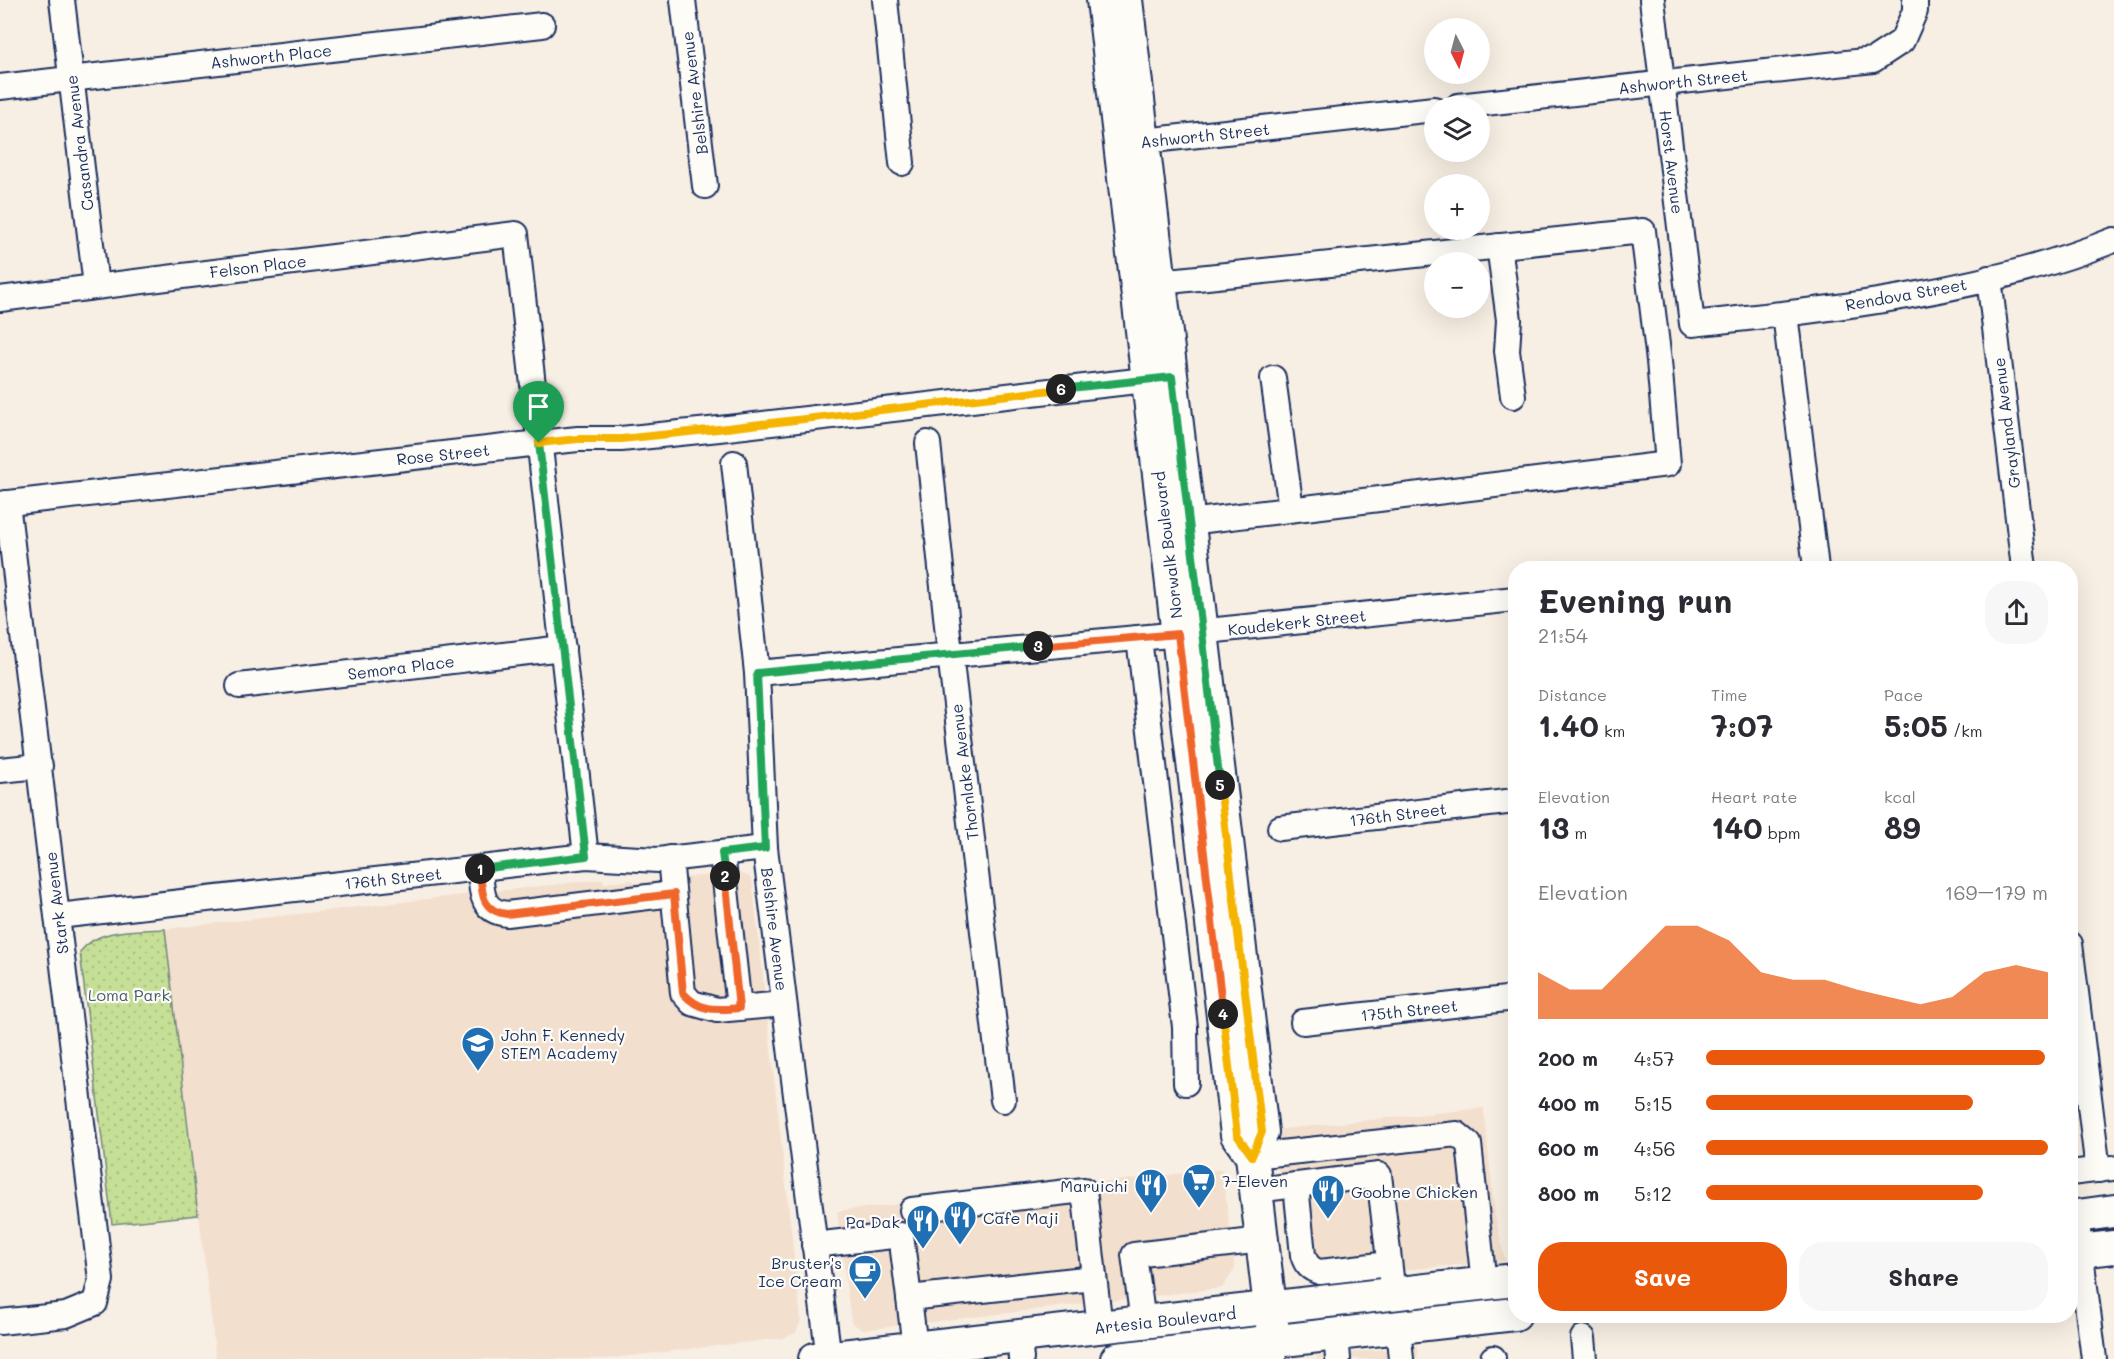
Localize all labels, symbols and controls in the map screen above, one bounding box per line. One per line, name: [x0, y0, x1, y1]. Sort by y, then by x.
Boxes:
north arrow: [1424, 18, 1490, 84]
map controls: [1424, 18, 1490, 318]
street label: Belshire Avenue: [676, 30, 712, 156]
street label: Ashworth Place: [209, 39, 333, 73]
street label: Ashworth Street: [1617, 64, 1749, 98]
street label: Casandra Avenue: [60, 74, 98, 212]
button: layers: [1424, 96, 1490, 162]
street label: Horst Avenue: [1655, 109, 1689, 215]
street label: Ashworth Street: [1139, 118, 1271, 152]
button: +: [1424, 174, 1490, 240]
street label: Felson Place: [208, 250, 308, 282]
button: −: [1424, 252, 1490, 318]
street label: Rendova Street: [1844, 273, 1968, 315]
street label: Grayland Avenue: [1988, 356, 2024, 490]
pin: 6: [1046, 374, 1076, 404]
text: 6: [1056, 378, 1066, 399]
pin: [513, 381, 564, 443]
icon: arrive: [522, 390, 555, 423]
street label: Rose Street: [395, 439, 491, 469]
street label: Norwalk Boulevard: [1148, 470, 1186, 620]
text: Evening run: [1538, 578, 1732, 621]
button: share: [1985, 581, 2048, 644]
street label: Koudekerk Street: [1227, 604, 1367, 640]
text: 21:54: [1538, 622, 1588, 648]
pin: 3: [1023, 631, 1053, 661]
text: 3: [1033, 635, 1043, 656]
street label: Semora Place: [346, 650, 456, 684]
text: Distance: [1538, 684, 1607, 705]
text: Time: [1711, 684, 1747, 705]
text: Pace: [1884, 684, 1923, 705]
street label: Thornlake Avenue: [945, 703, 983, 841]
text: 1.40: [1538, 705, 1599, 745]
text: 7:07: [1711, 705, 1773, 745]
text: 5:05: [1884, 705, 1948, 745]
text: km: [1599, 720, 1625, 741]
text: /km: [1948, 720, 1983, 741]
pin: 5: [1205, 770, 1235, 800]
text: 5: [1215, 774, 1225, 795]
text: Elevation: [1538, 786, 1610, 807]
text: Heart rate: [1711, 786, 1797, 807]
text: kcal: [1884, 786, 1916, 807]
street label: 176th Street: [1348, 798, 1448, 830]
text: 13: [1538, 807, 1569, 847]
text: 140: [1711, 807, 1763, 847]
text: 89: [1884, 807, 1921, 847]
text: m: [1569, 822, 1587, 843]
text: bpm: [1763, 822, 1801, 843]
street label: Stark Avenue: [39, 851, 73, 955]
pin: 1: [465, 854, 495, 884]
text: 1: [476, 858, 484, 879]
pin: 2: [710, 861, 740, 891]
street label: 176th Street: [343, 862, 443, 894]
text: 2: [721, 865, 729, 886]
street label: Belshire Avenue: [757, 866, 793, 992]
text: Elevation: [1538, 879, 1628, 905]
text: 169–179 m: [1945, 879, 2048, 905]
park label: Loma Park: [88, 984, 170, 1005]
street label: 175th Street: [1359, 994, 1459, 1026]
pin: 4: [1208, 999, 1238, 1029]
text: 4: [1218, 1003, 1228, 1024]
place label: John F. Kennedy STEM Academy: [501, 1024, 625, 1063]
school or university icon: John F. Kennedy STEM Academy: [460, 1025, 496, 1072]
text: 200 m: [1538, 1045, 1598, 1071]
text: 4:57: [1634, 1045, 1675, 1071]
text: 400 m: [1538, 1090, 1599, 1116]
text: 5:15: [1634, 1090, 1672, 1116]
text: 600 m: [1538, 1135, 1599, 1161]
text: 4:56: [1634, 1135, 1676, 1161]
supermarket icon: 7-Eleven: [1181, 1162, 1217, 1209]
restaurant icon: Maruichi: [1133, 1167, 1169, 1214]
place label: 7-Eleven: [1222, 1170, 1288, 1191]
restaurant icon: Goobne Chicken: [1310, 1173, 1346, 1220]
place label: Maruichi: [1060, 1175, 1128, 1196]
text: 800 m: [1538, 1180, 1599, 1206]
text: 5:12: [1634, 1180, 1672, 1206]
place label: Goobne Chicken: [1351, 1181, 1478, 1202]
restaurant icon: Cafe Maji: [942, 1199, 978, 1246]
restaurant icon: Pa Dak: [905, 1203, 941, 1250]
place label: Cafe Maji: [983, 1207, 1059, 1228]
place label: Pa Dak: [846, 1211, 900, 1232]
button: Save: [1538, 1242, 1787, 1311]
button: Share: [1799, 1242, 2048, 1311]
place label: Bruster's Ice Cream: [758, 1252, 842, 1291]
cafe icon: Bruster's Ice Cream: [847, 1253, 883, 1300]
street label: Artesia Boulevard: [1093, 1302, 1237, 1338]

